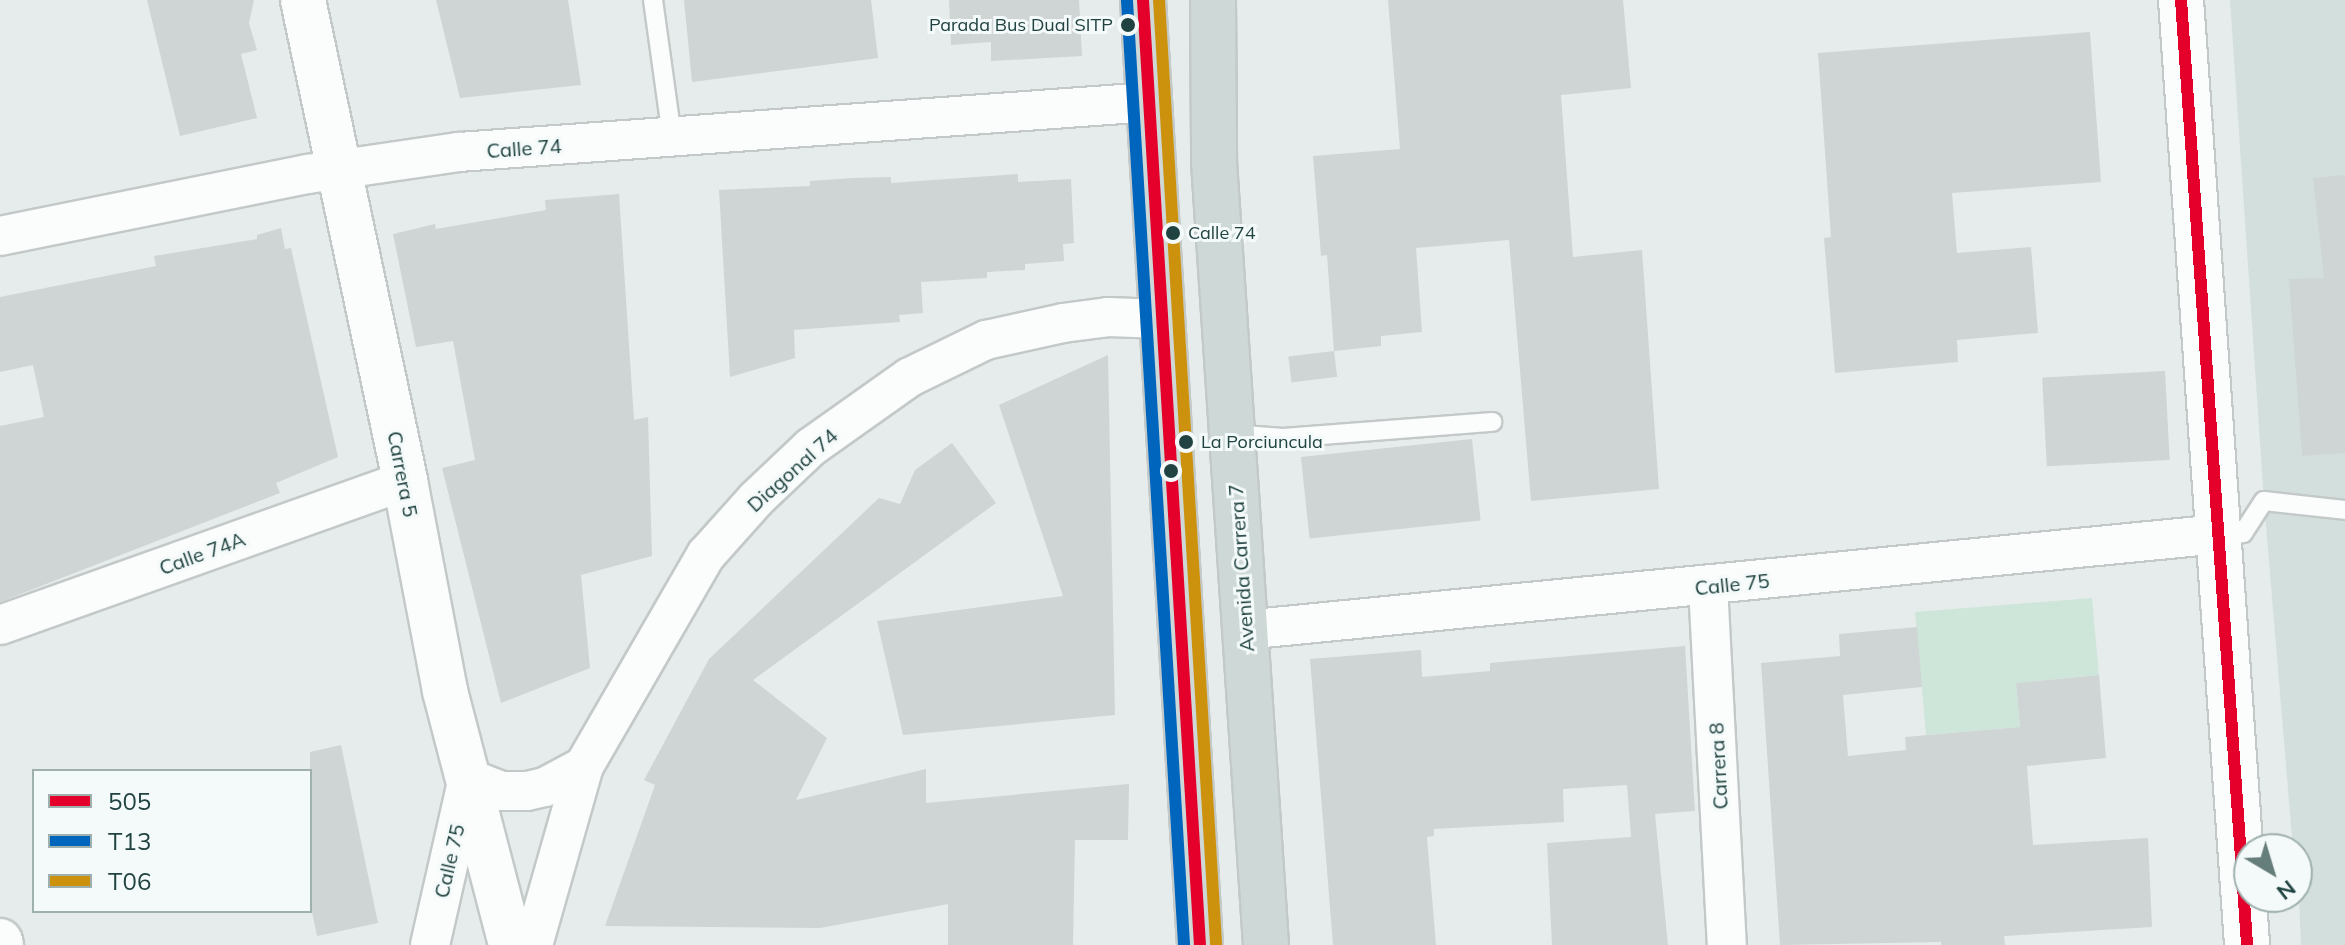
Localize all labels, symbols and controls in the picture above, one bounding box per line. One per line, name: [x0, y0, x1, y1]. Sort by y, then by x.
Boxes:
place label: Parada Bus Dual SITP: [929, 14, 1113, 36]
marker: Parada Bus Dual SITP: [1120, 17, 1136, 33]
street label: Calle 74: [486, 133, 562, 163]
place label: Calle 74: [1188, 222, 1255, 244]
marker: Calle 74: [1165, 225, 1181, 241]
street label: Diagonal 74: [742, 423, 842, 517]
street label: Carrera 5: [383, 429, 423, 519]
place label: La Porciuncula: [1201, 431, 1323, 453]
marker: La Porciuncula: [1178, 434, 1194, 450]
unlabelled marker: [1163, 463, 1179, 479]
street label: Avenida Carrera 7: [1223, 483, 1259, 653]
street label: Calle 74A: [156, 526, 248, 580]
street label: Calle 75: [1693, 568, 1771, 600]
street label: Carrera 8: [1704, 722, 1732, 810]
legend: [32, 769, 312, 913]
text: 505: [108, 786, 151, 816]
street label: Calle 75: [429, 822, 469, 900]
text: T13: [108, 826, 151, 856]
north arrow: [2233, 833, 2313, 913]
text: T06: [108, 866, 151, 896]
text: N: [2271, 874, 2302, 906]

